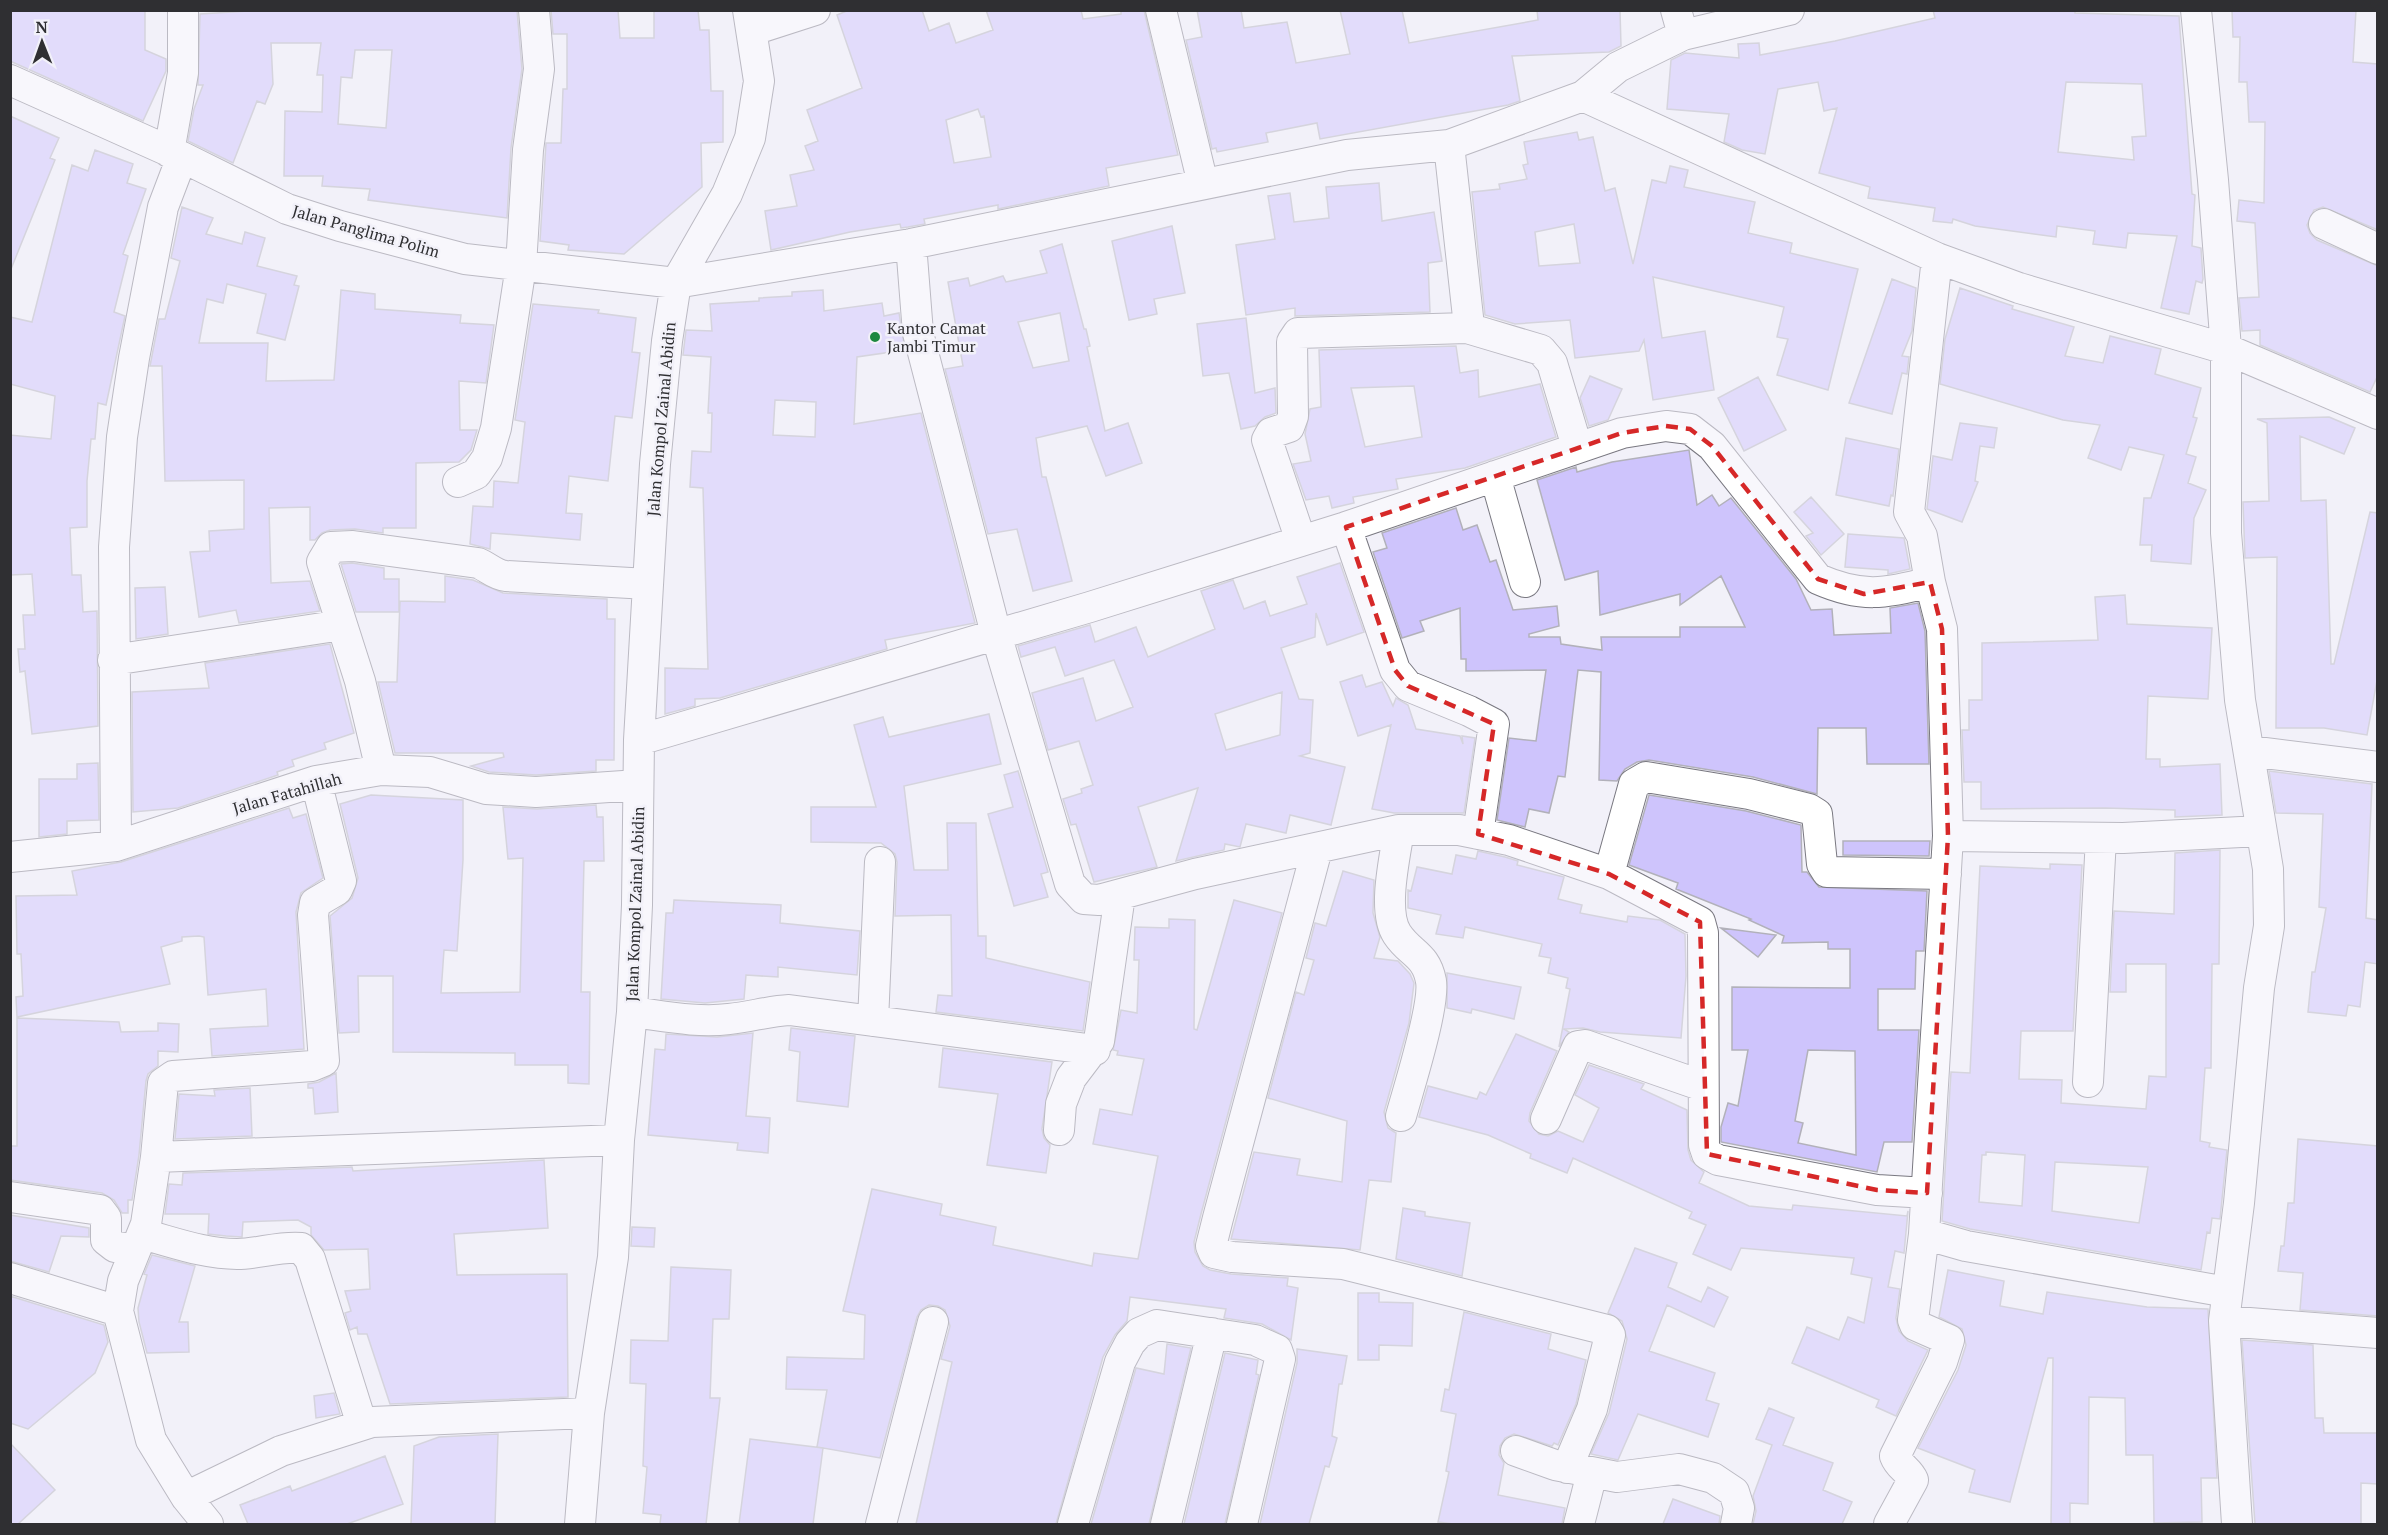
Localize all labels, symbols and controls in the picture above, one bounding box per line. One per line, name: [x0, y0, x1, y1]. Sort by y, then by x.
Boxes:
north arrow: [12, 12, 72, 72]
text: N: [35, 16, 48, 38]
street label: Jalan Panglima Polim: [290, 199, 442, 263]
place label: Kantor Camat Jambi Timur: [887, 317, 986, 357]
street label: Jalan Kompol Zainal Abidin: [642, 320, 680, 517]
marker: Kantor Camat Jambi Timur: [868, 330, 882, 344]
street label: Jalan Fatahillah: [230, 767, 344, 819]
street label: Jalan Kompol Zainal Abidin: [621, 806, 649, 1002]

